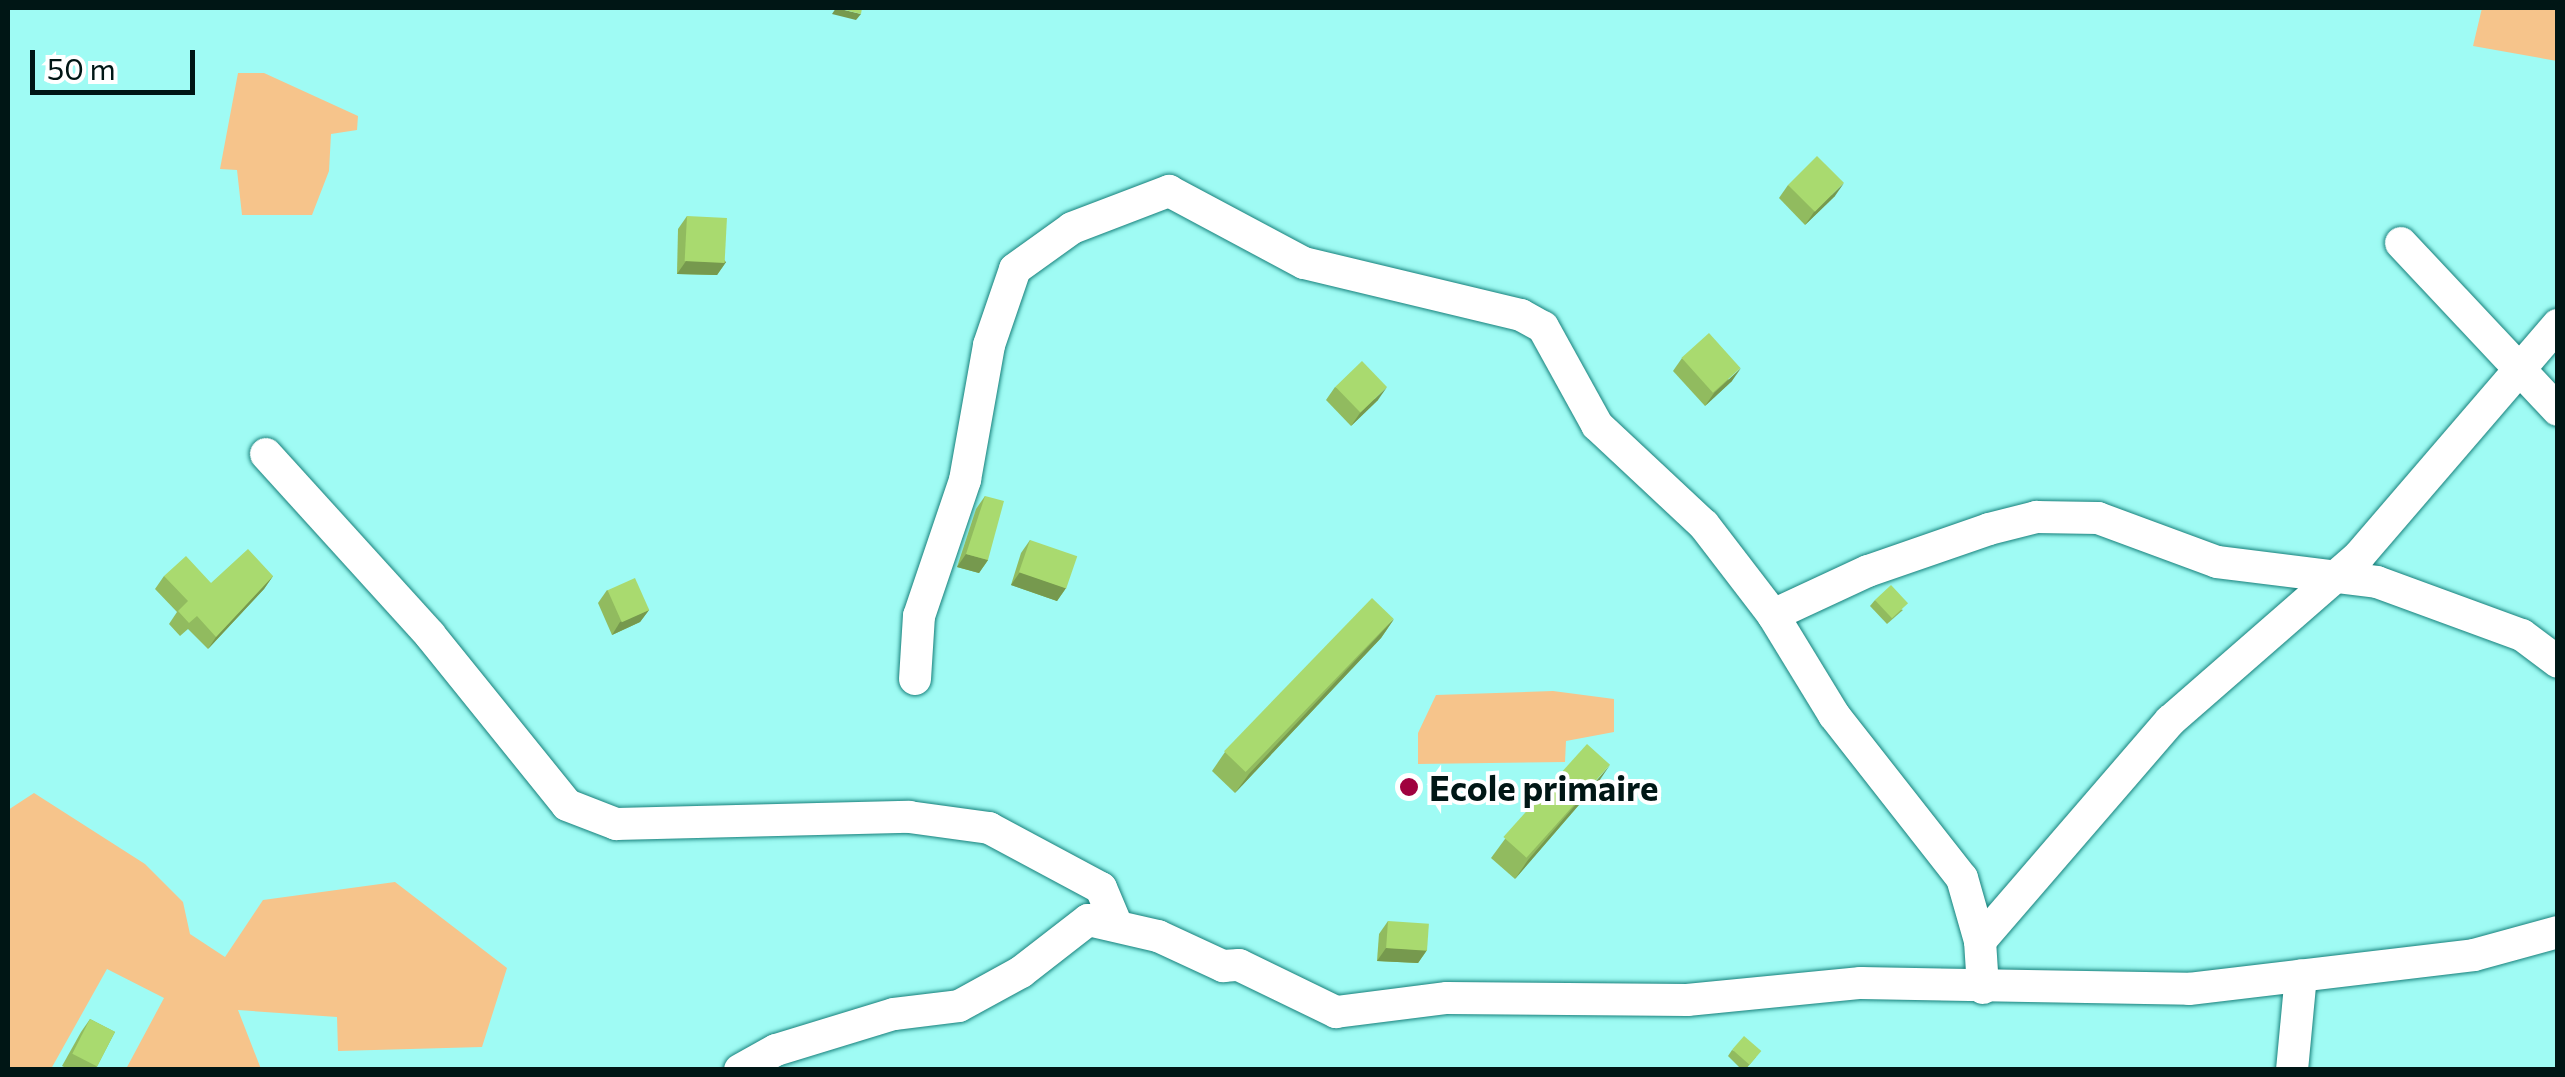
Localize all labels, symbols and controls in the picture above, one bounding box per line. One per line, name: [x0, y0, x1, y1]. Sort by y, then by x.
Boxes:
scale bar: [35, 30, 200, 92]
text: 50 m: [47, 49, 116, 86]
place label: Ecole primaire: [1429, 766, 1658, 808]
marker: Ecole primaire: [1398, 776, 1420, 798]

